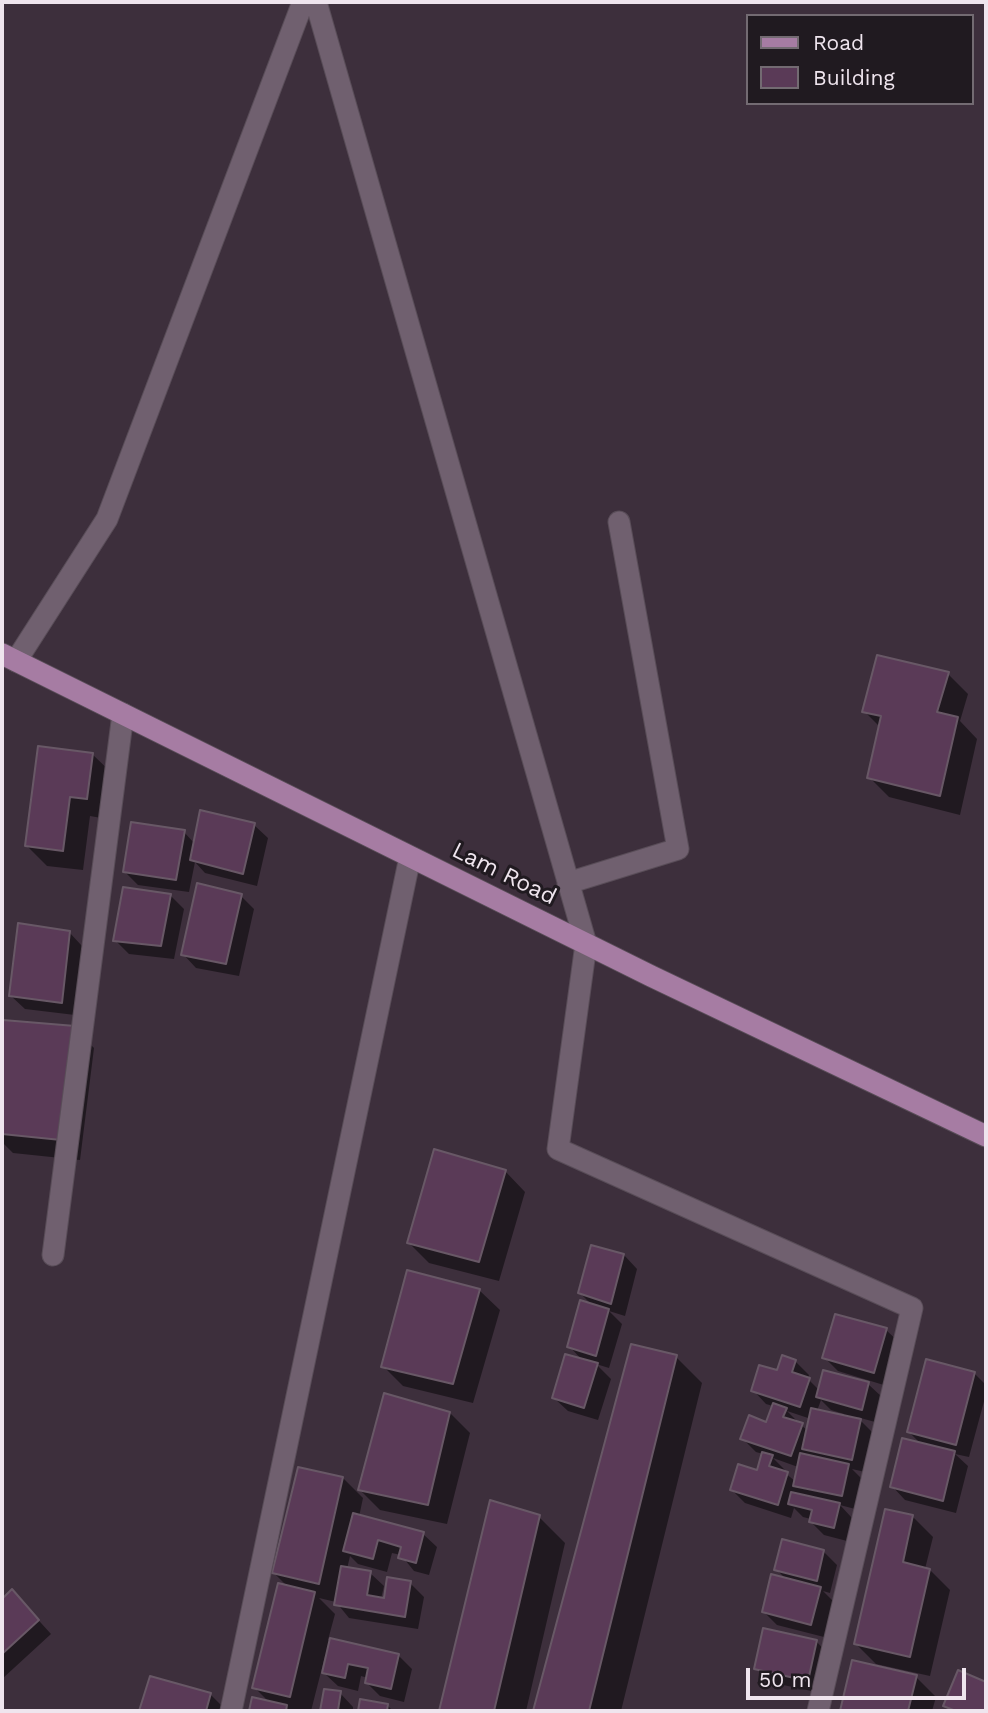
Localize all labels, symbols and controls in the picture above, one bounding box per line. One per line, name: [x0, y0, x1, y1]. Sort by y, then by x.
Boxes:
legend: [746, 14, 974, 105]
text: Road: [813, 30, 864, 55]
text: Building: [813, 65, 895, 90]
street label: Lam Road: [447, 837, 561, 911]
scale bar: [750, 1654, 970, 1698]
text: 50 m: [759, 1667, 811, 1692]

